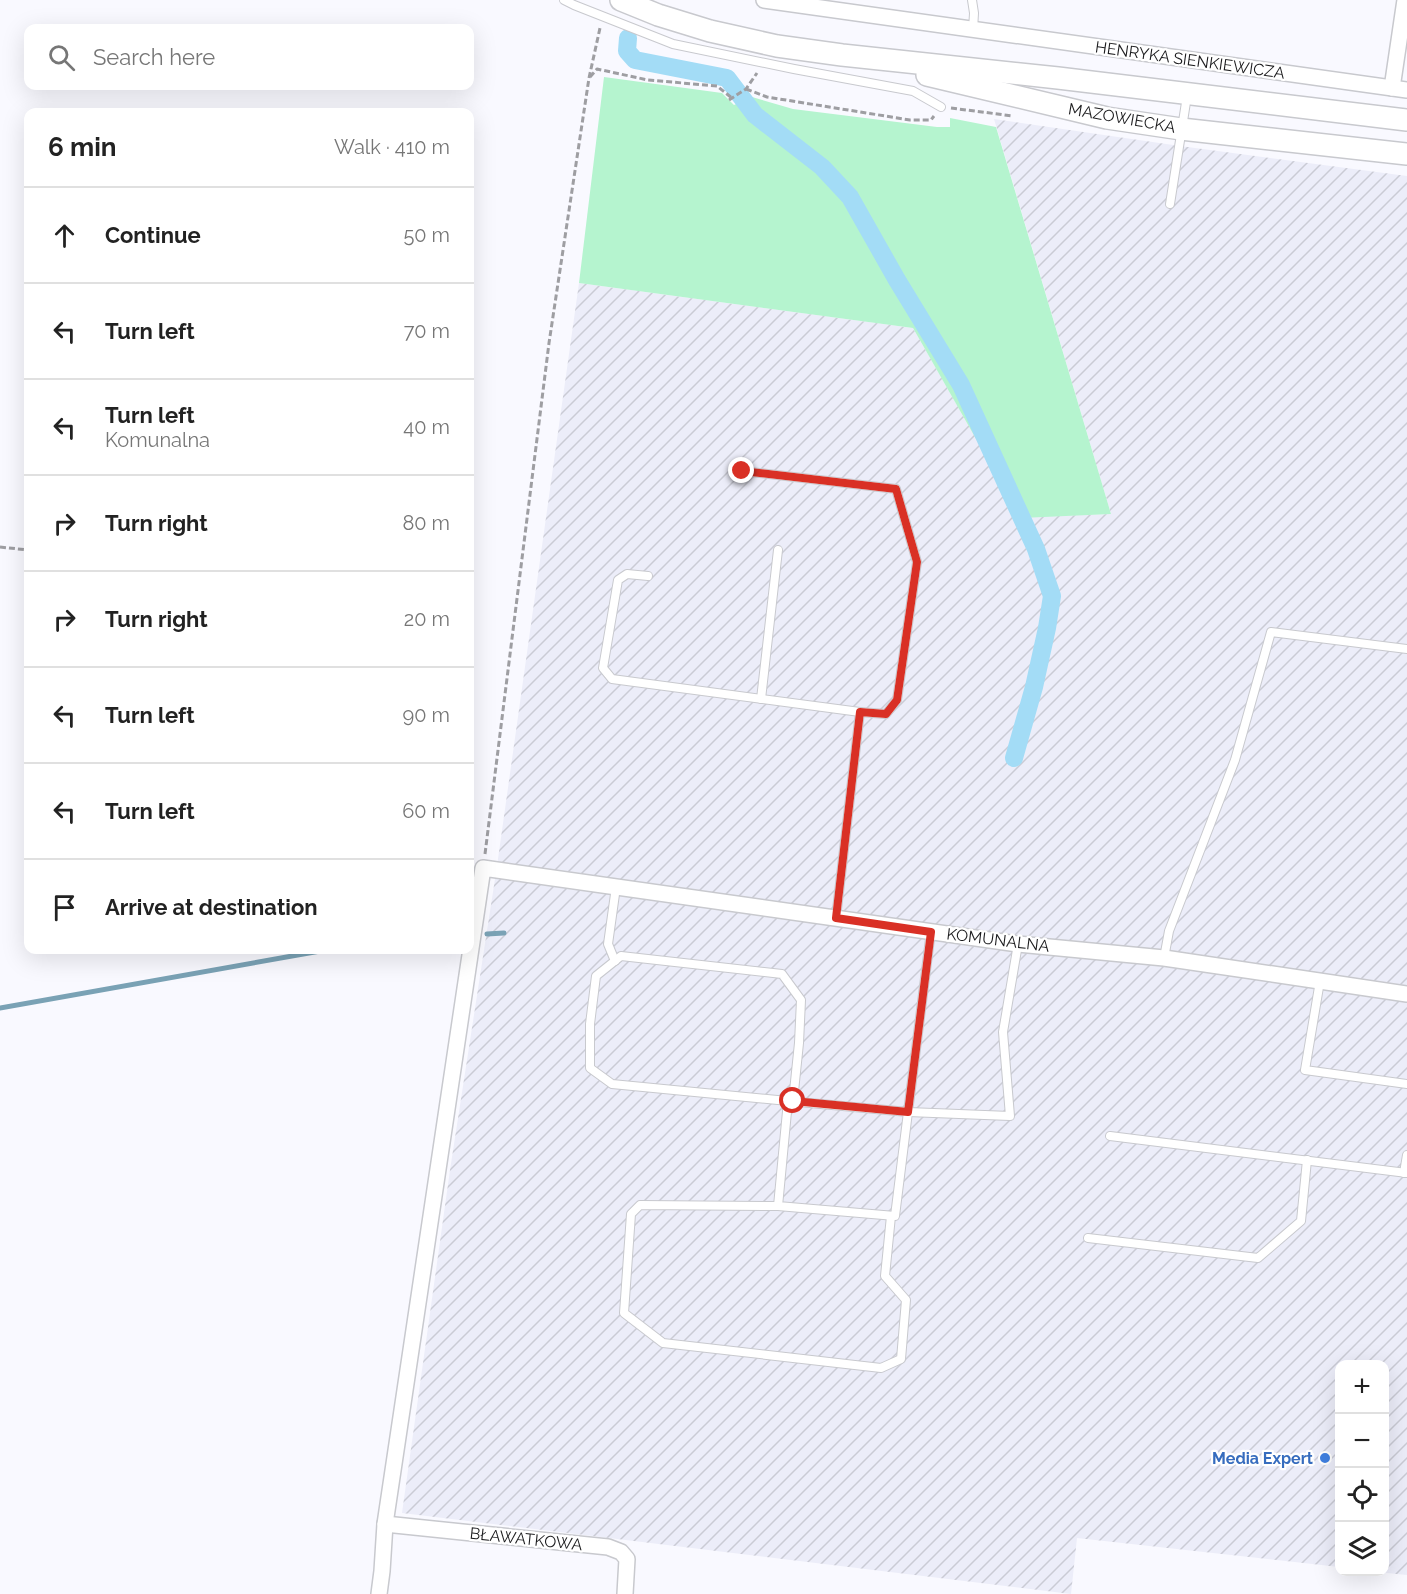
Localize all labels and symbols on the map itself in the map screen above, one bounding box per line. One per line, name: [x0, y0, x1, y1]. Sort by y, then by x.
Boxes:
street label: HENRYKA SIENKIEWICZA: [1094, 37, 1286, 83]
street label: MAZOWIECKA: [1067, 99, 1177, 137]
route end: [728, 457, 754, 483]
street label: KOMUNALNA: [946, 924, 1051, 956]
route start: [779, 1087, 805, 1113]
place label: Media Expert: [1212, 1449, 1313, 1468]
marker: Media Expert: [1318, 1451, 1332, 1465]
street label: BŁAWATKOWA: [469, 1524, 583, 1554]

